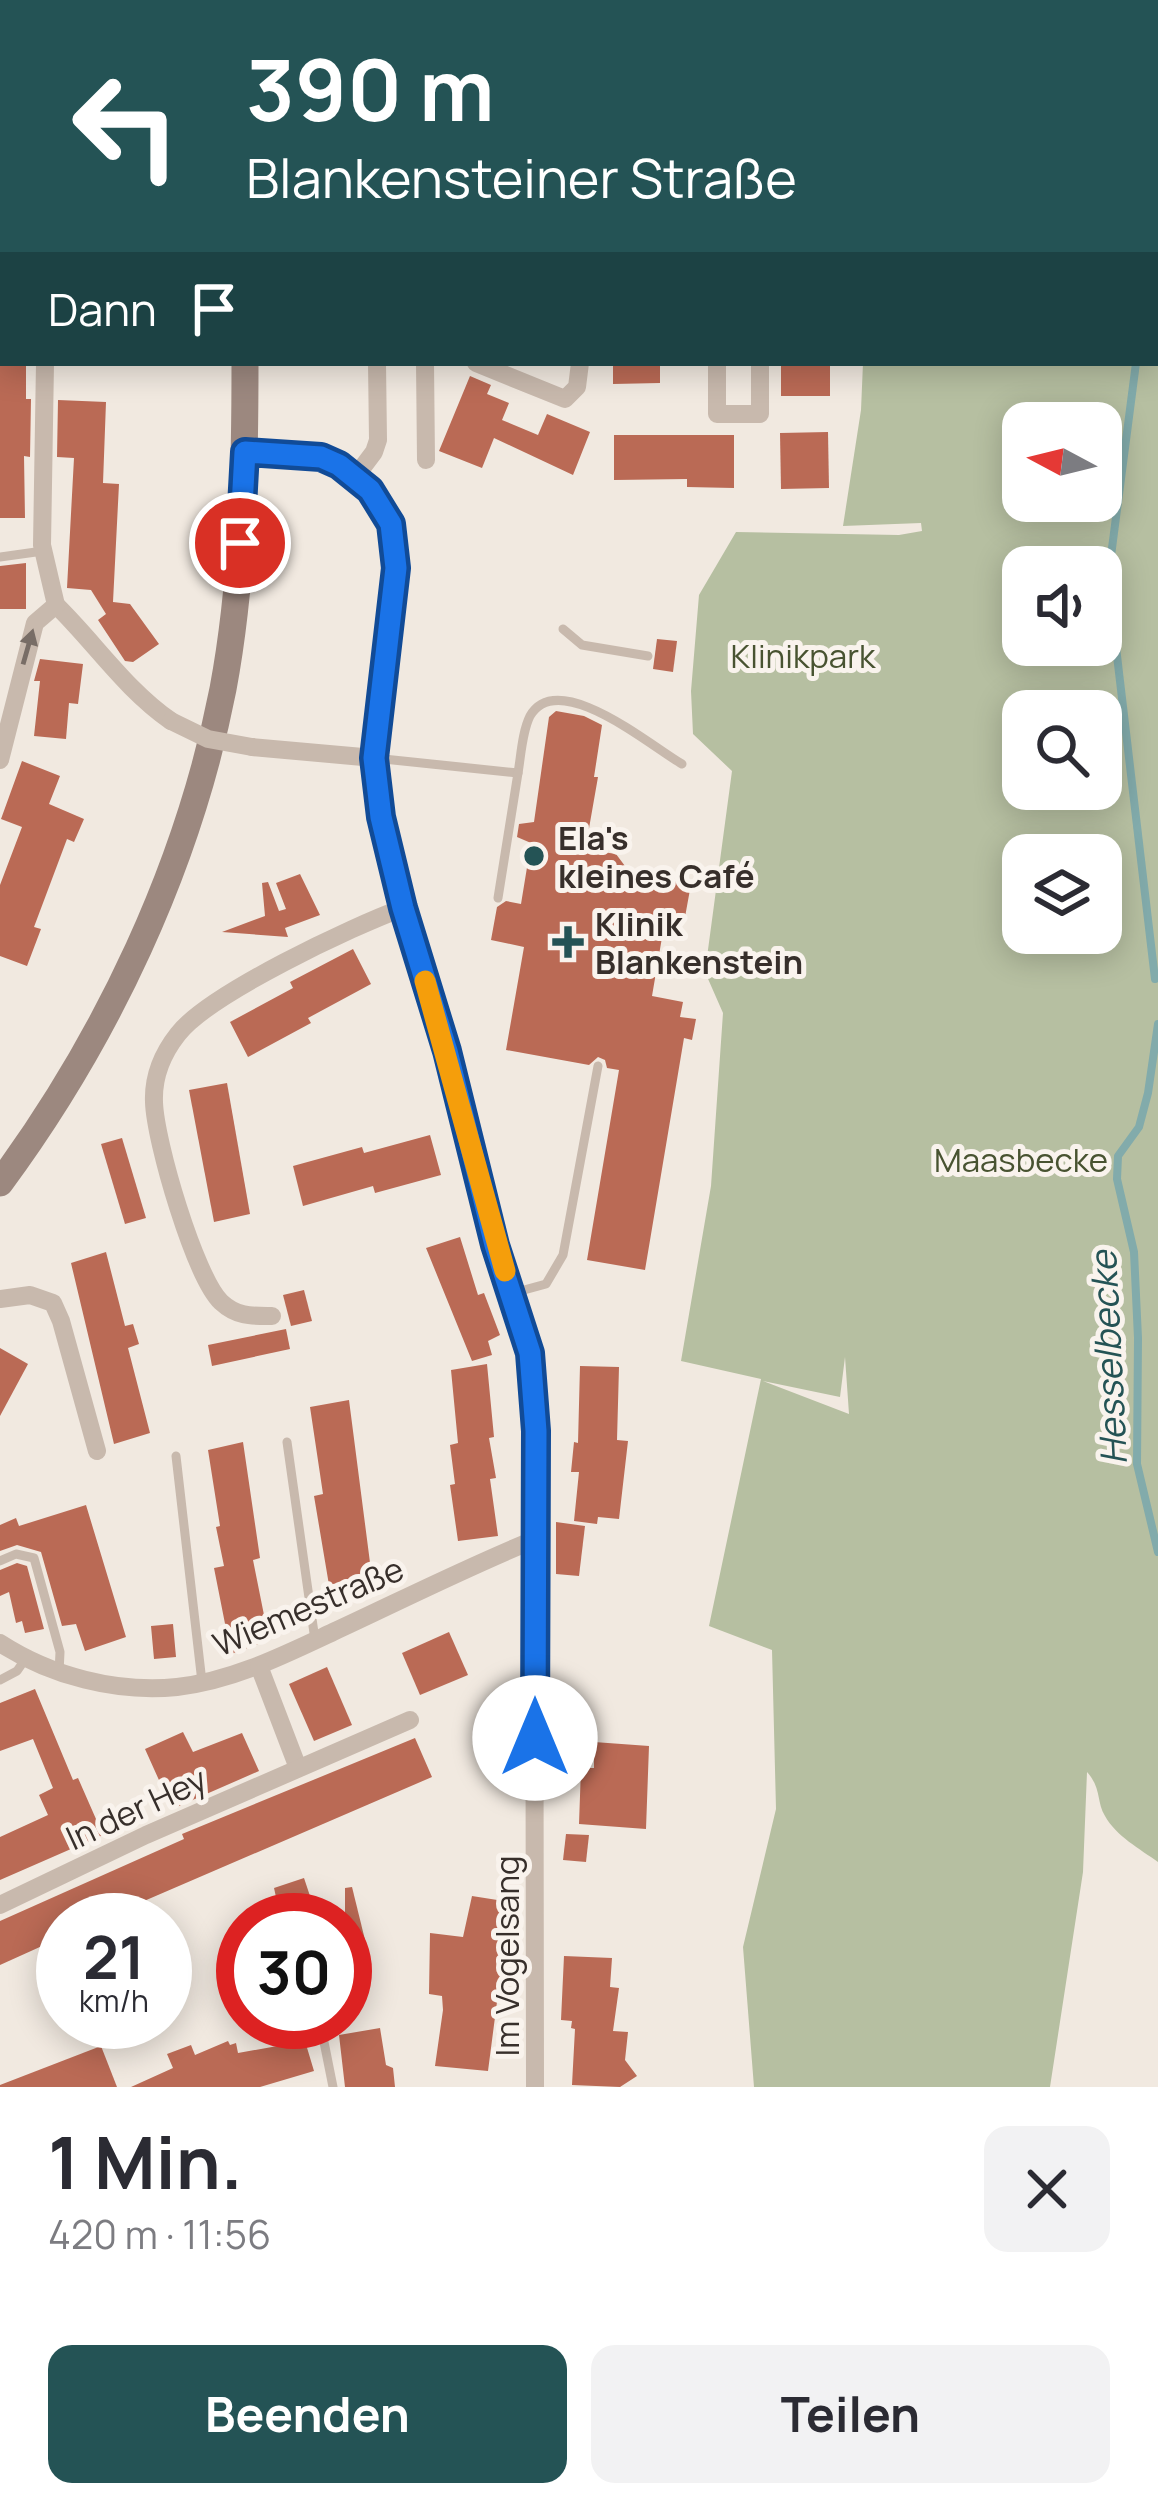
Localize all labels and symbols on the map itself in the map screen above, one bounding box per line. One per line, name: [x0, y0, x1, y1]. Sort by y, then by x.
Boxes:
north arrow: [1002, 402, 1122, 522]
pin: [189, 492, 291, 594]
one-way arrow: [20, 628, 39, 665]
park label: Klinikpark: [731, 633, 877, 678]
place label: Ela's kleines Café: [558, 815, 755, 898]
marker: Ela's kleines Café: [521, 843, 547, 869]
place label: Klinik Blankenstein: [595, 901, 803, 984]
marker: Klinik Blankenstein: [552, 926, 584, 958]
park label: Maasbecke: [934, 1137, 1108, 1182]
water label: Hesselbecke: [1078, 1248, 1138, 1466]
street label: Wiemestraße: [206, 1546, 410, 1666]
position arrow: [472, 1675, 598, 1801]
street label: In der Hey: [58, 1756, 214, 1860]
street label: Im Vogelsang: [484, 1855, 529, 2057]
speed limit sign: 30: [216, 1893, 372, 2049]

